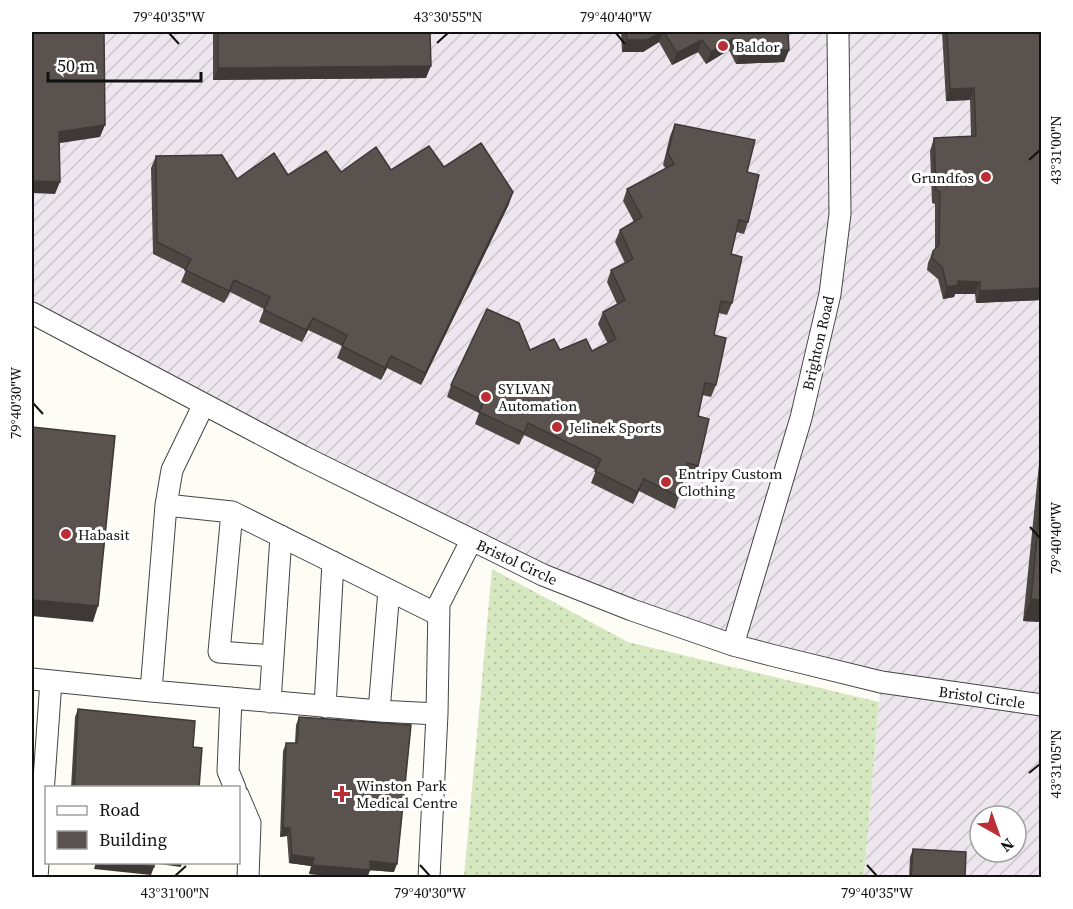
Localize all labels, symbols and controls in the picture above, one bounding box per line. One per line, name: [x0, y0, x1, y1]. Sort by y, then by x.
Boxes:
text: 79°40'35"W: [133, 6, 206, 27]
text: 43°30'55"N: [413, 6, 483, 27]
text: 79°40'40"W: [580, 6, 653, 27]
place label: Baldor: [735, 36, 780, 57]
marker: Baldor: [716, 39, 730, 53]
scale bar: [48, 45, 201, 83]
text: 50 m: [57, 53, 95, 78]
text: 43°31'00"N: [1045, 115, 1066, 185]
place label: Grundfos: [911, 167, 974, 188]
marker: Grundfos: [979, 170, 993, 184]
street label: Brighton Road: [797, 293, 839, 392]
text: 79°40'30"W: [5, 366, 26, 439]
place label: SYLVAN Automation: [498, 378, 577, 416]
marker: SYLVAN Automation: [479, 390, 493, 404]
place label: Jelinek Sports: [568, 417, 662, 438]
marker: Jelinek Sports: [550, 420, 564, 434]
place label: Entripy Custom Clothing: [678, 463, 783, 501]
marker: Entripy Custom Clothing: [659, 475, 673, 489]
text: 79°40'40"W: [1045, 501, 1066, 574]
place label: Habasit: [78, 524, 129, 545]
marker: Habasit: [59, 527, 73, 541]
street label: Bristol Circle: [473, 534, 561, 590]
street label: Bristol Circle: [937, 681, 1027, 714]
text: 43°31'05"N: [1045, 729, 1066, 799]
place label: Winston Park Medical Centre: [356, 775, 458, 813]
marker: Winston Park Medical Centre: [333, 785, 351, 803]
legend: [45, 786, 240, 864]
text: Road: [99, 797, 140, 822]
north arrow: [968, 804, 1028, 864]
text: Building: [99, 827, 167, 852]
text: N: [996, 833, 1019, 858]
text: 43°31'00"N: [140, 882, 210, 903]
text: 79°40'30"W: [394, 882, 467, 903]
text: 79°40'35"W: [841, 882, 914, 903]

